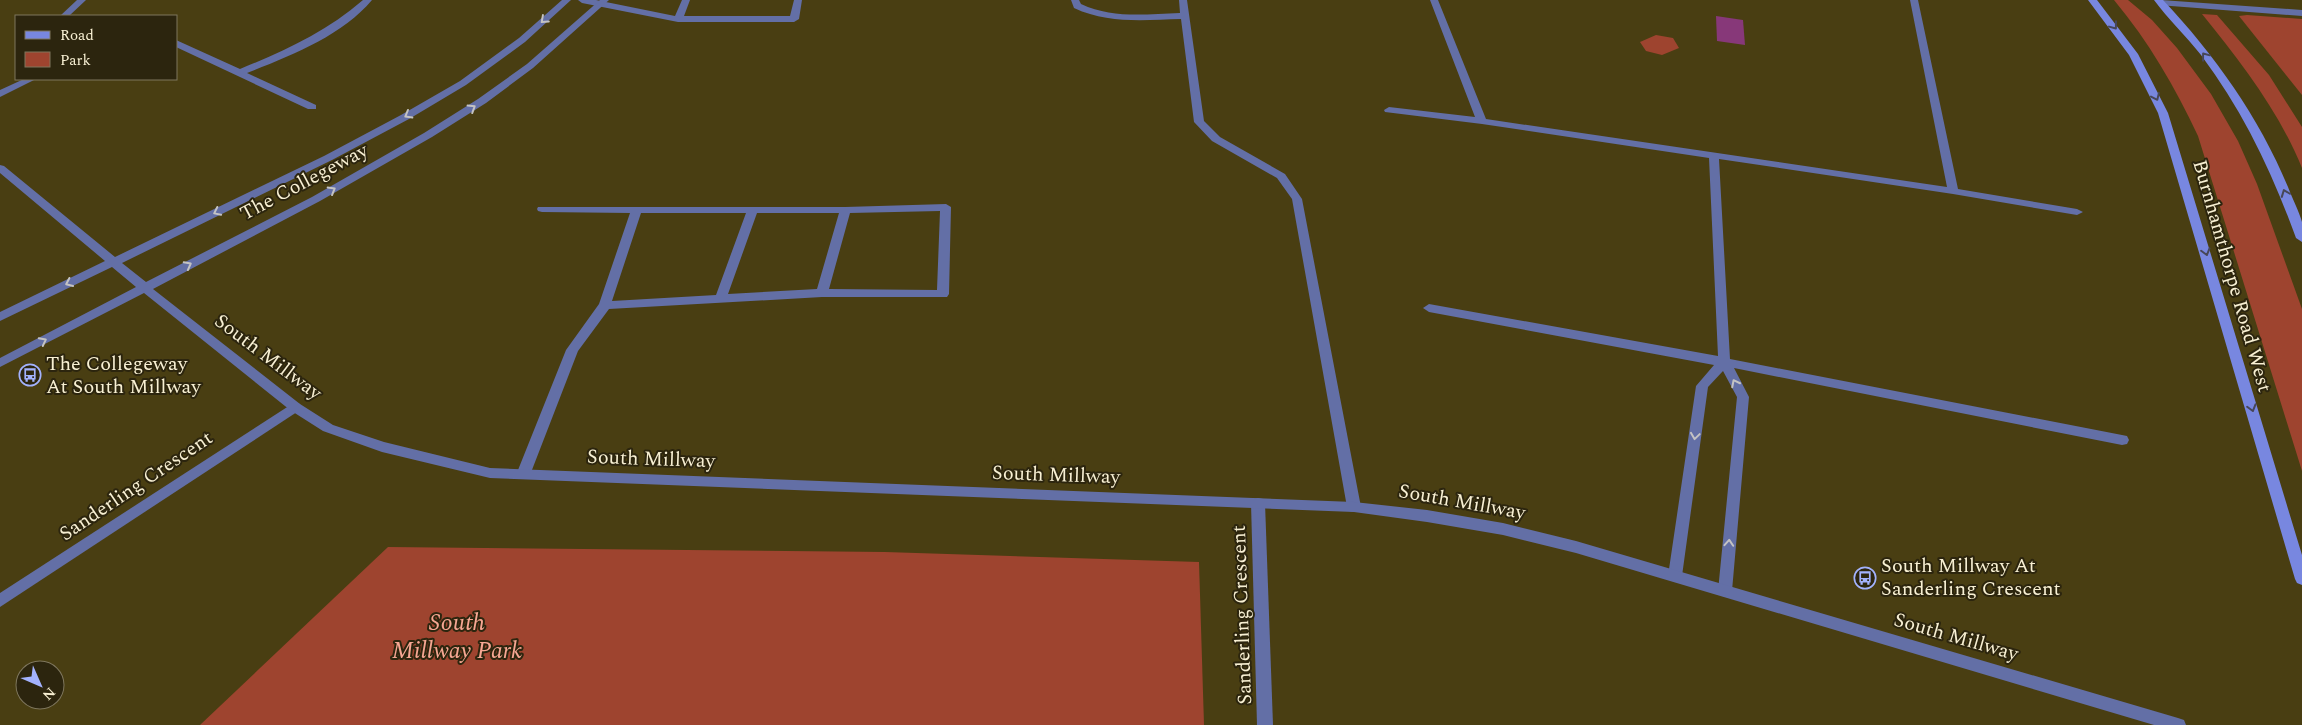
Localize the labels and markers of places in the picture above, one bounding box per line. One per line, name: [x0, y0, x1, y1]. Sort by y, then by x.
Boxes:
place label: The Collegeway At South Millway: [46, 349, 202, 402]
bus stop icon: The Collegeway At South Millway: [18, 363, 42, 387]
place label: South Millway At Sanderling Crescent: [1881, 551, 2061, 604]
bus stop icon: South Millway At Sanderling Crescent: [1853, 566, 1877, 590]

